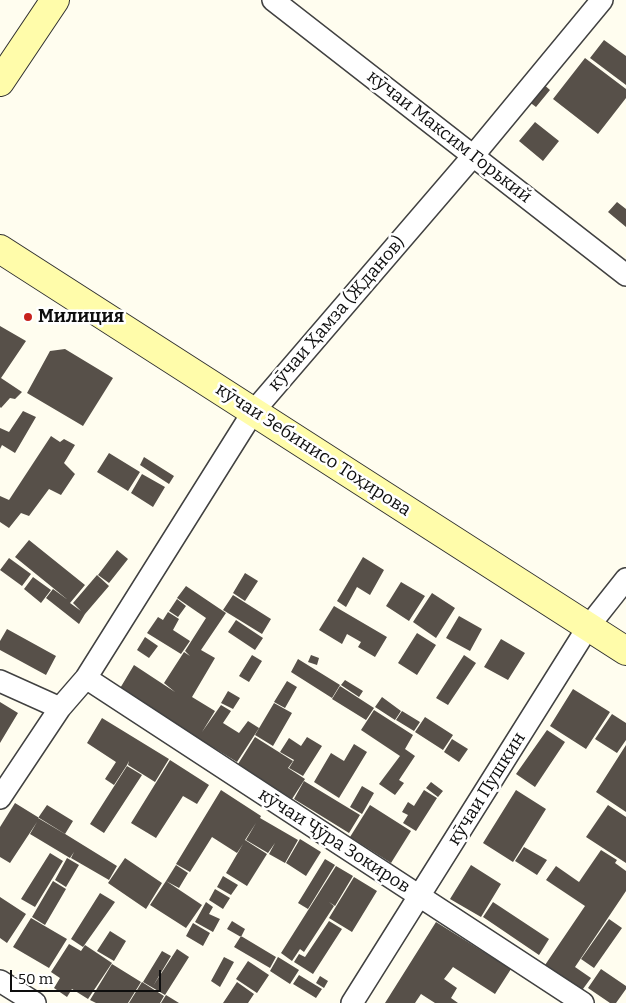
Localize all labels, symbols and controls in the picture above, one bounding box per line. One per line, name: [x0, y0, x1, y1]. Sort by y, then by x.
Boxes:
street label: кӯчаи Максим Горький: [362, 66, 536, 208]
street label: кӯчаи Ҳамза (Жданов): [264, 232, 410, 396]
place label: Милиция: [38, 306, 124, 328]
marker: Милиция: [22, 311, 34, 323]
street label: кӯчаи Зебинисо Тоҳирова: [211, 379, 415, 521]
street label: кӯчаи Пушкин: [444, 728, 530, 850]
street label: кӯчаи Ҷӯра Зокиров: [254, 784, 414, 898]
scale bar: [12, 960, 164, 992]
text: 50 m: [18, 970, 53, 988]

